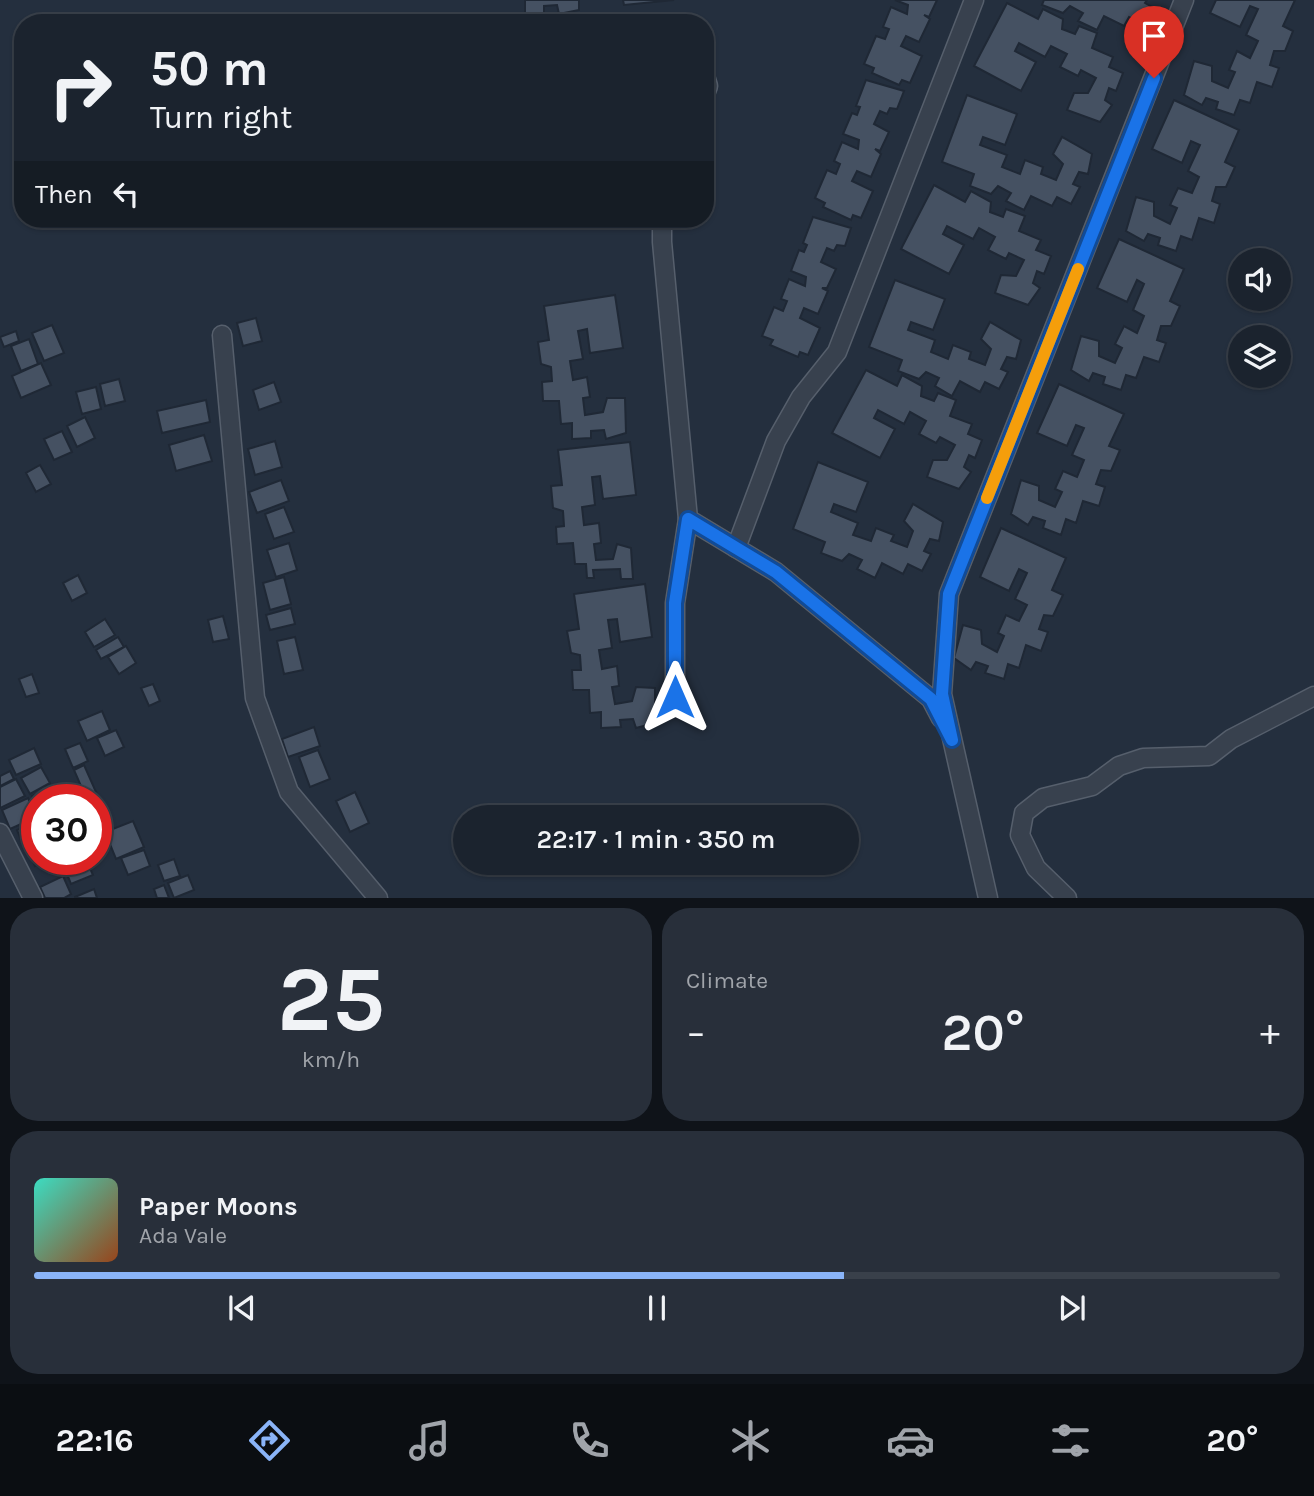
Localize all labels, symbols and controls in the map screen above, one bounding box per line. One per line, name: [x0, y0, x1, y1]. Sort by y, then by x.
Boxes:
pin: [1124, 6, 1184, 78]
icon: arrive: [1135, 17, 1173, 55]
text: 50 m: [150, 40, 268, 97]
icon: right: [35, 42, 126, 133]
text: Turn right: [150, 99, 292, 136]
icon: left: [107, 175, 145, 213]
text: Then: [35, 179, 93, 210]
map controls: [1228, 248, 1291, 388]
button: sound: [1228, 248, 1291, 311]
button: layers: [1228, 325, 1291, 388]
position arrow: [638, 660, 712, 734]
speed limit sign: 30: [21, 784, 112, 875]
text: 22:17 · 1 min · 350 m: [537, 824, 775, 855]
text: 25: [277, 947, 385, 1053]
text: Climate: [686, 967, 768, 994]
text: 20°: [942, 1002, 1024, 1063]
text: −: [686, 1010, 706, 1055]
text: +: [1260, 1010, 1280, 1055]
text: km/h: [302, 1046, 360, 1073]
text: Paper Moons: [139, 1191, 298, 1222]
text: Ada Vale: [139, 1222, 227, 1249]
icon: previous: [223, 1289, 261, 1327]
icon: pause: [638, 1289, 676, 1327]
icon: next: [1053, 1289, 1091, 1327]
icon: directions: [245, 1416, 294, 1465]
icon: music: [405, 1416, 454, 1465]
icon: phone: [565, 1416, 614, 1465]
icon: climate: [726, 1416, 775, 1465]
icon: car: [886, 1416, 935, 1465]
icon: filters: [1046, 1416, 1095, 1465]
text: 22:16: [56, 1422, 134, 1459]
text: 20°: [1206, 1422, 1258, 1459]

